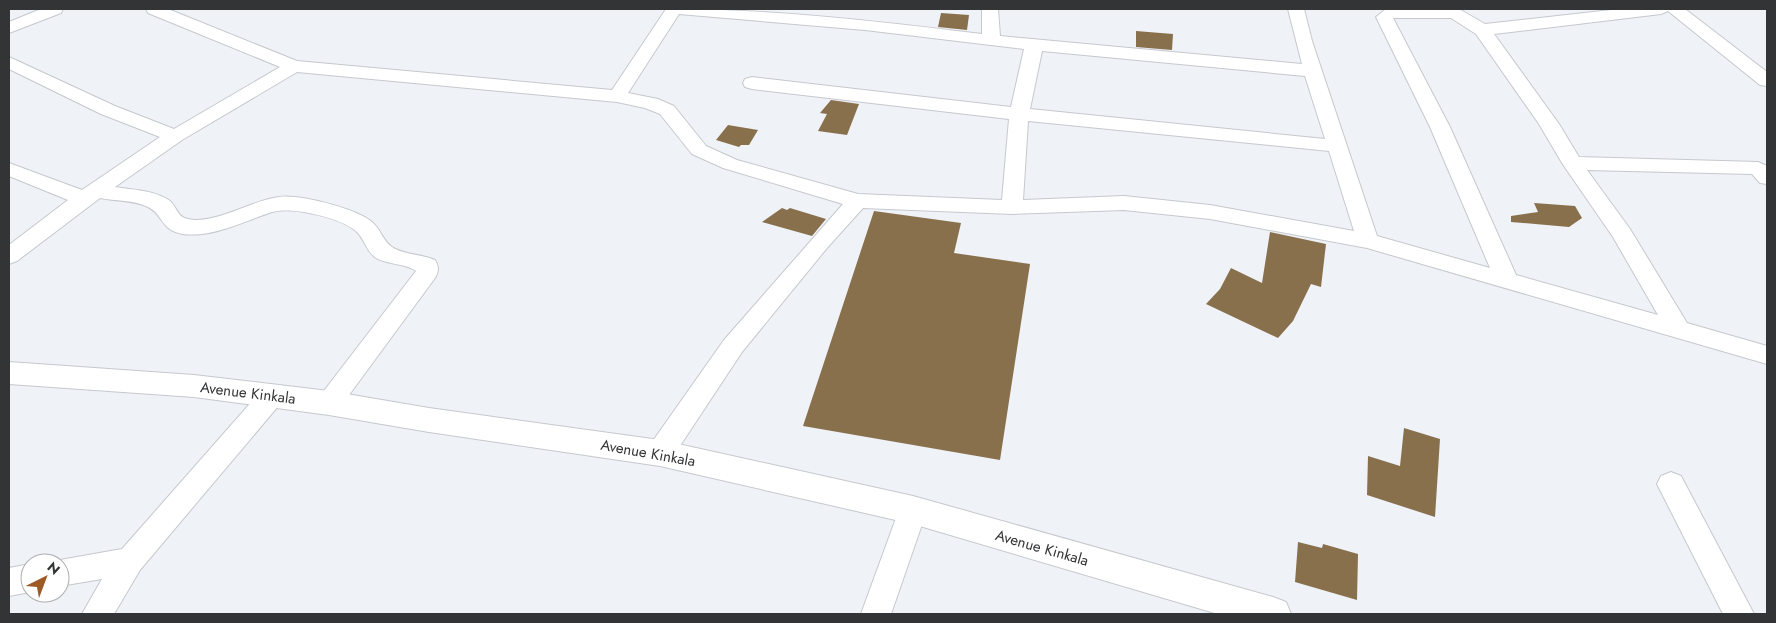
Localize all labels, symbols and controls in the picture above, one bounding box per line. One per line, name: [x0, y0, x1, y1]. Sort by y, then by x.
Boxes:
street label: Avenue Kinkala: [199, 376, 297, 410]
street label: Avenue Kinkala: [599, 434, 697, 472]
street label: Avenue Kinkala: [993, 524, 1091, 572]
north arrow: [20, 553, 70, 603]
text: N: [43, 557, 65, 579]

